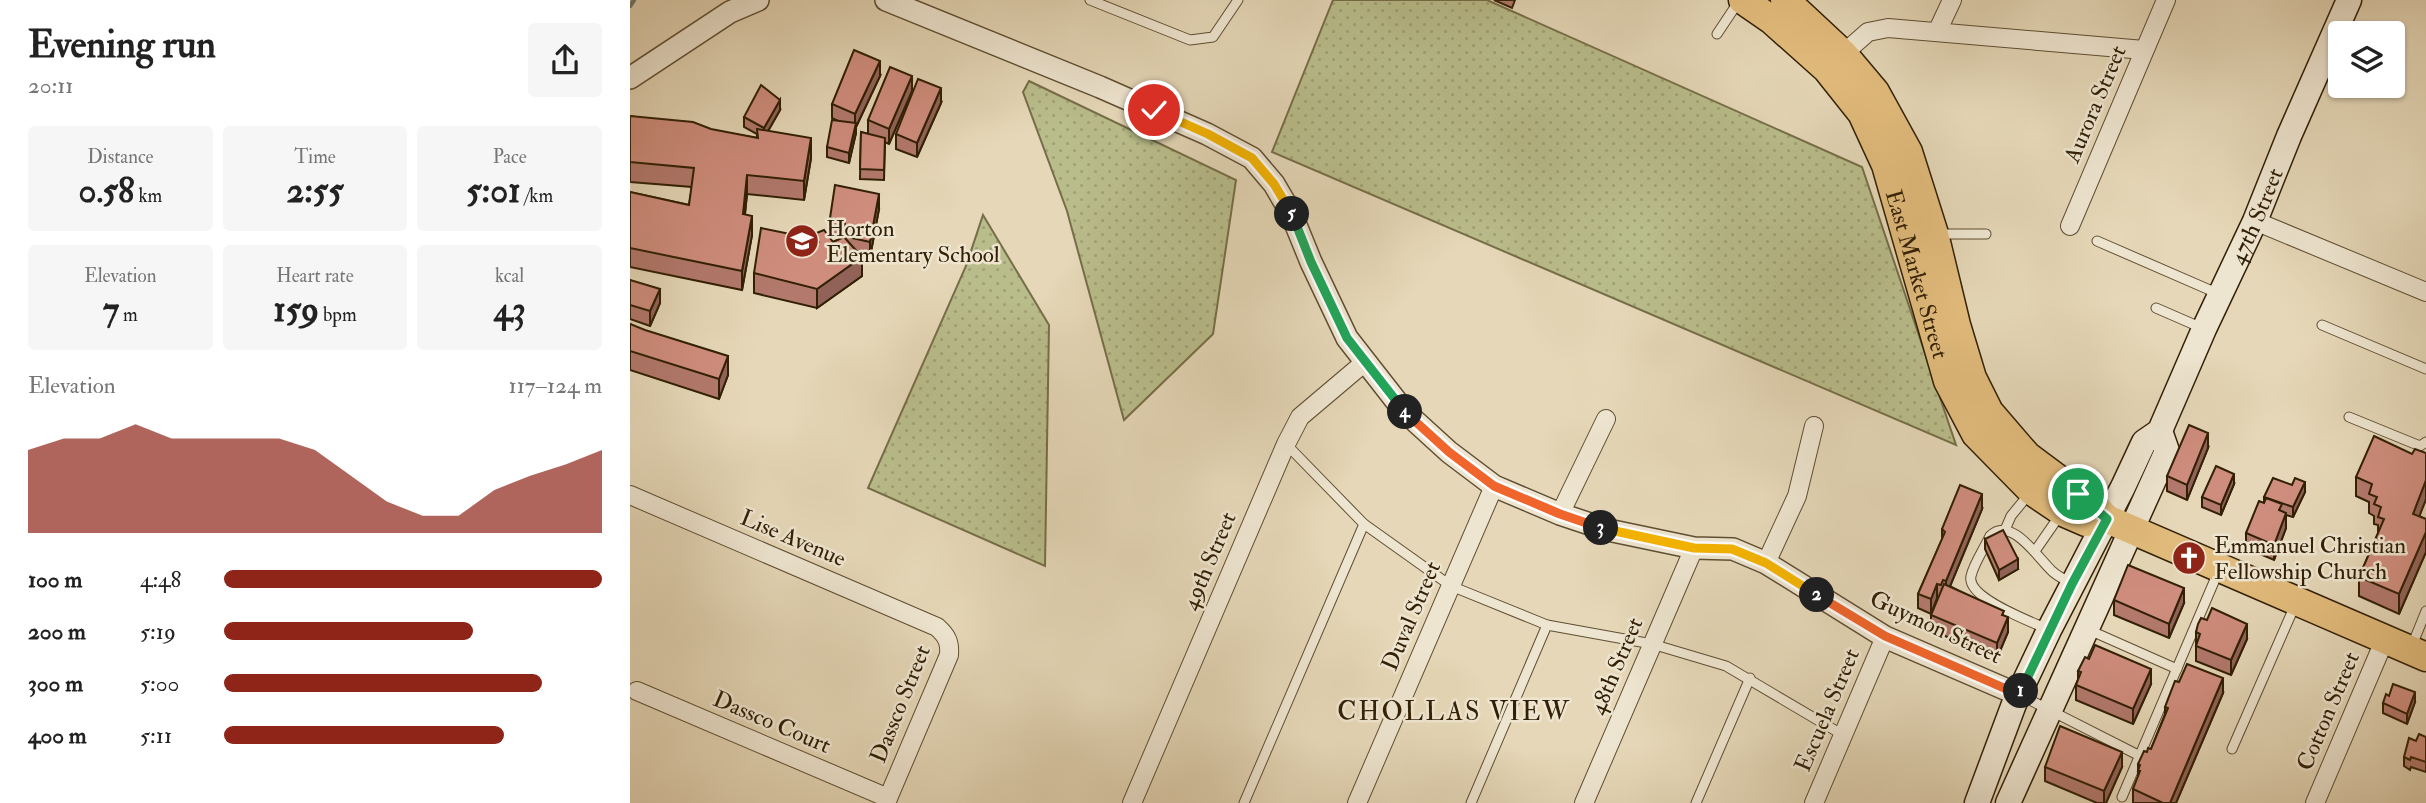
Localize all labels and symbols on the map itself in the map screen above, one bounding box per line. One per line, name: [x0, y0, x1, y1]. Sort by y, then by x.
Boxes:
street label: Aurora Street: [2057, 41, 2133, 168]
pin: [1124, 80, 1184, 140]
street label: 47th Street: [2222, 164, 2289, 269]
street label: East Market Street: [1879, 186, 1955, 362]
pin: 5: [1274, 196, 1310, 232]
place label: Horton Elementary School: [826, 214, 1000, 269]
school or university icon: Horton Elementary School: [783, 222, 821, 260]
pin: 4: [1388, 394, 1422, 430]
pin: [2048, 464, 2108, 524]
street label: Lise Avenue: [736, 503, 850, 573]
street label: 49th Street: [1175, 507, 1243, 615]
pin: 3: [1584, 510, 1618, 546]
place label: Emmanuel Christian Fellowship Church: [2214, 531, 2406, 587]
church icon: Emmanuel Christian Fellowship Church: [2170, 539, 2208, 577]
street label: Duval Street: [1375, 557, 1447, 675]
pin: 2: [1800, 578, 1834, 612]
street label: Guymon Street: [1865, 584, 2007, 670]
street label: 48th Street: [1583, 613, 1649, 719]
street label: Dassco Street: [863, 641, 937, 767]
street label: Escuela Street: [1788, 644, 1866, 776]
street label: Cotton Street: [2290, 647, 2366, 775]
pin: 1: [2004, 674, 2038, 708]
street label: Dassco Court: [709, 684, 835, 760]
district label: CHOLLAS VIEW: [1337, 696, 1571, 728]

